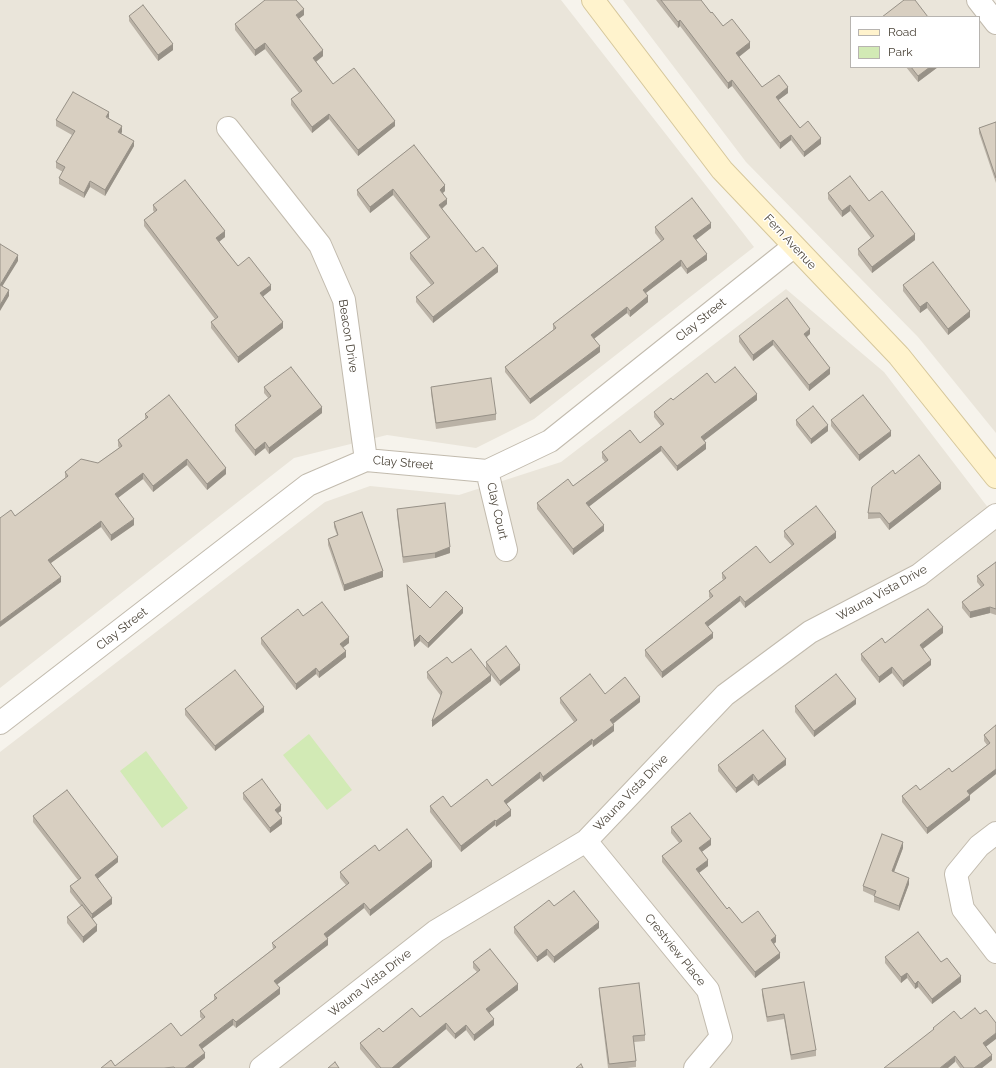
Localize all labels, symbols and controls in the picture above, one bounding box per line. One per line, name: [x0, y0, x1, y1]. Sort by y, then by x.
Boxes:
legend: [850, 16, 980, 68]
text: Road: [888, 25, 917, 39]
text: Park: [888, 45, 913, 59]
street label: Fern Avenue: [761, 211, 819, 273]
street label: Clay Street: [673, 295, 729, 345]
street label: Beacon Drive: [335, 298, 361, 374]
street label: Clay Street: [372, 453, 434, 473]
street label: Clay Court: [483, 481, 511, 541]
street label: Wauna Vista Drive: [834, 562, 930, 624]
street label: Clay Street: [94, 605, 150, 653]
street label: Wauna Vista Drive: [591, 752, 671, 834]
street label: Crestview Place: [642, 911, 708, 989]
street label: Wauna Vista Drive: [326, 946, 414, 1020]

